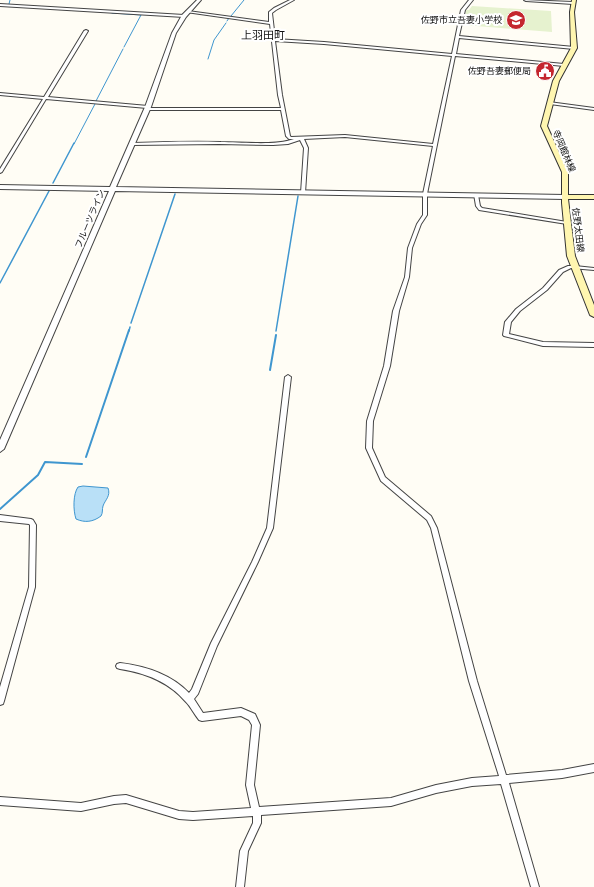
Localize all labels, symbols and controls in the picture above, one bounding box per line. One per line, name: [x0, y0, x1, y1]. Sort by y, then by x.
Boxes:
school or university icon: 佐野市立吾妻小学校: [505, 9, 527, 31]
place label: 佐野市立吾妻小学校: [420, 15, 502, 25]
district label: 上羽田町: [241, 29, 285, 41]
public building icon: 佐野吾妻郵便局: [534, 60, 556, 82]
place label: 佐野吾妻郵便局: [467, 66, 531, 76]
street label: 寺岡館林線: [551, 128, 578, 175]
street label: フルーツライン: [73, 188, 107, 250]
street label: 佐野太田線: [570, 206, 586, 254]

